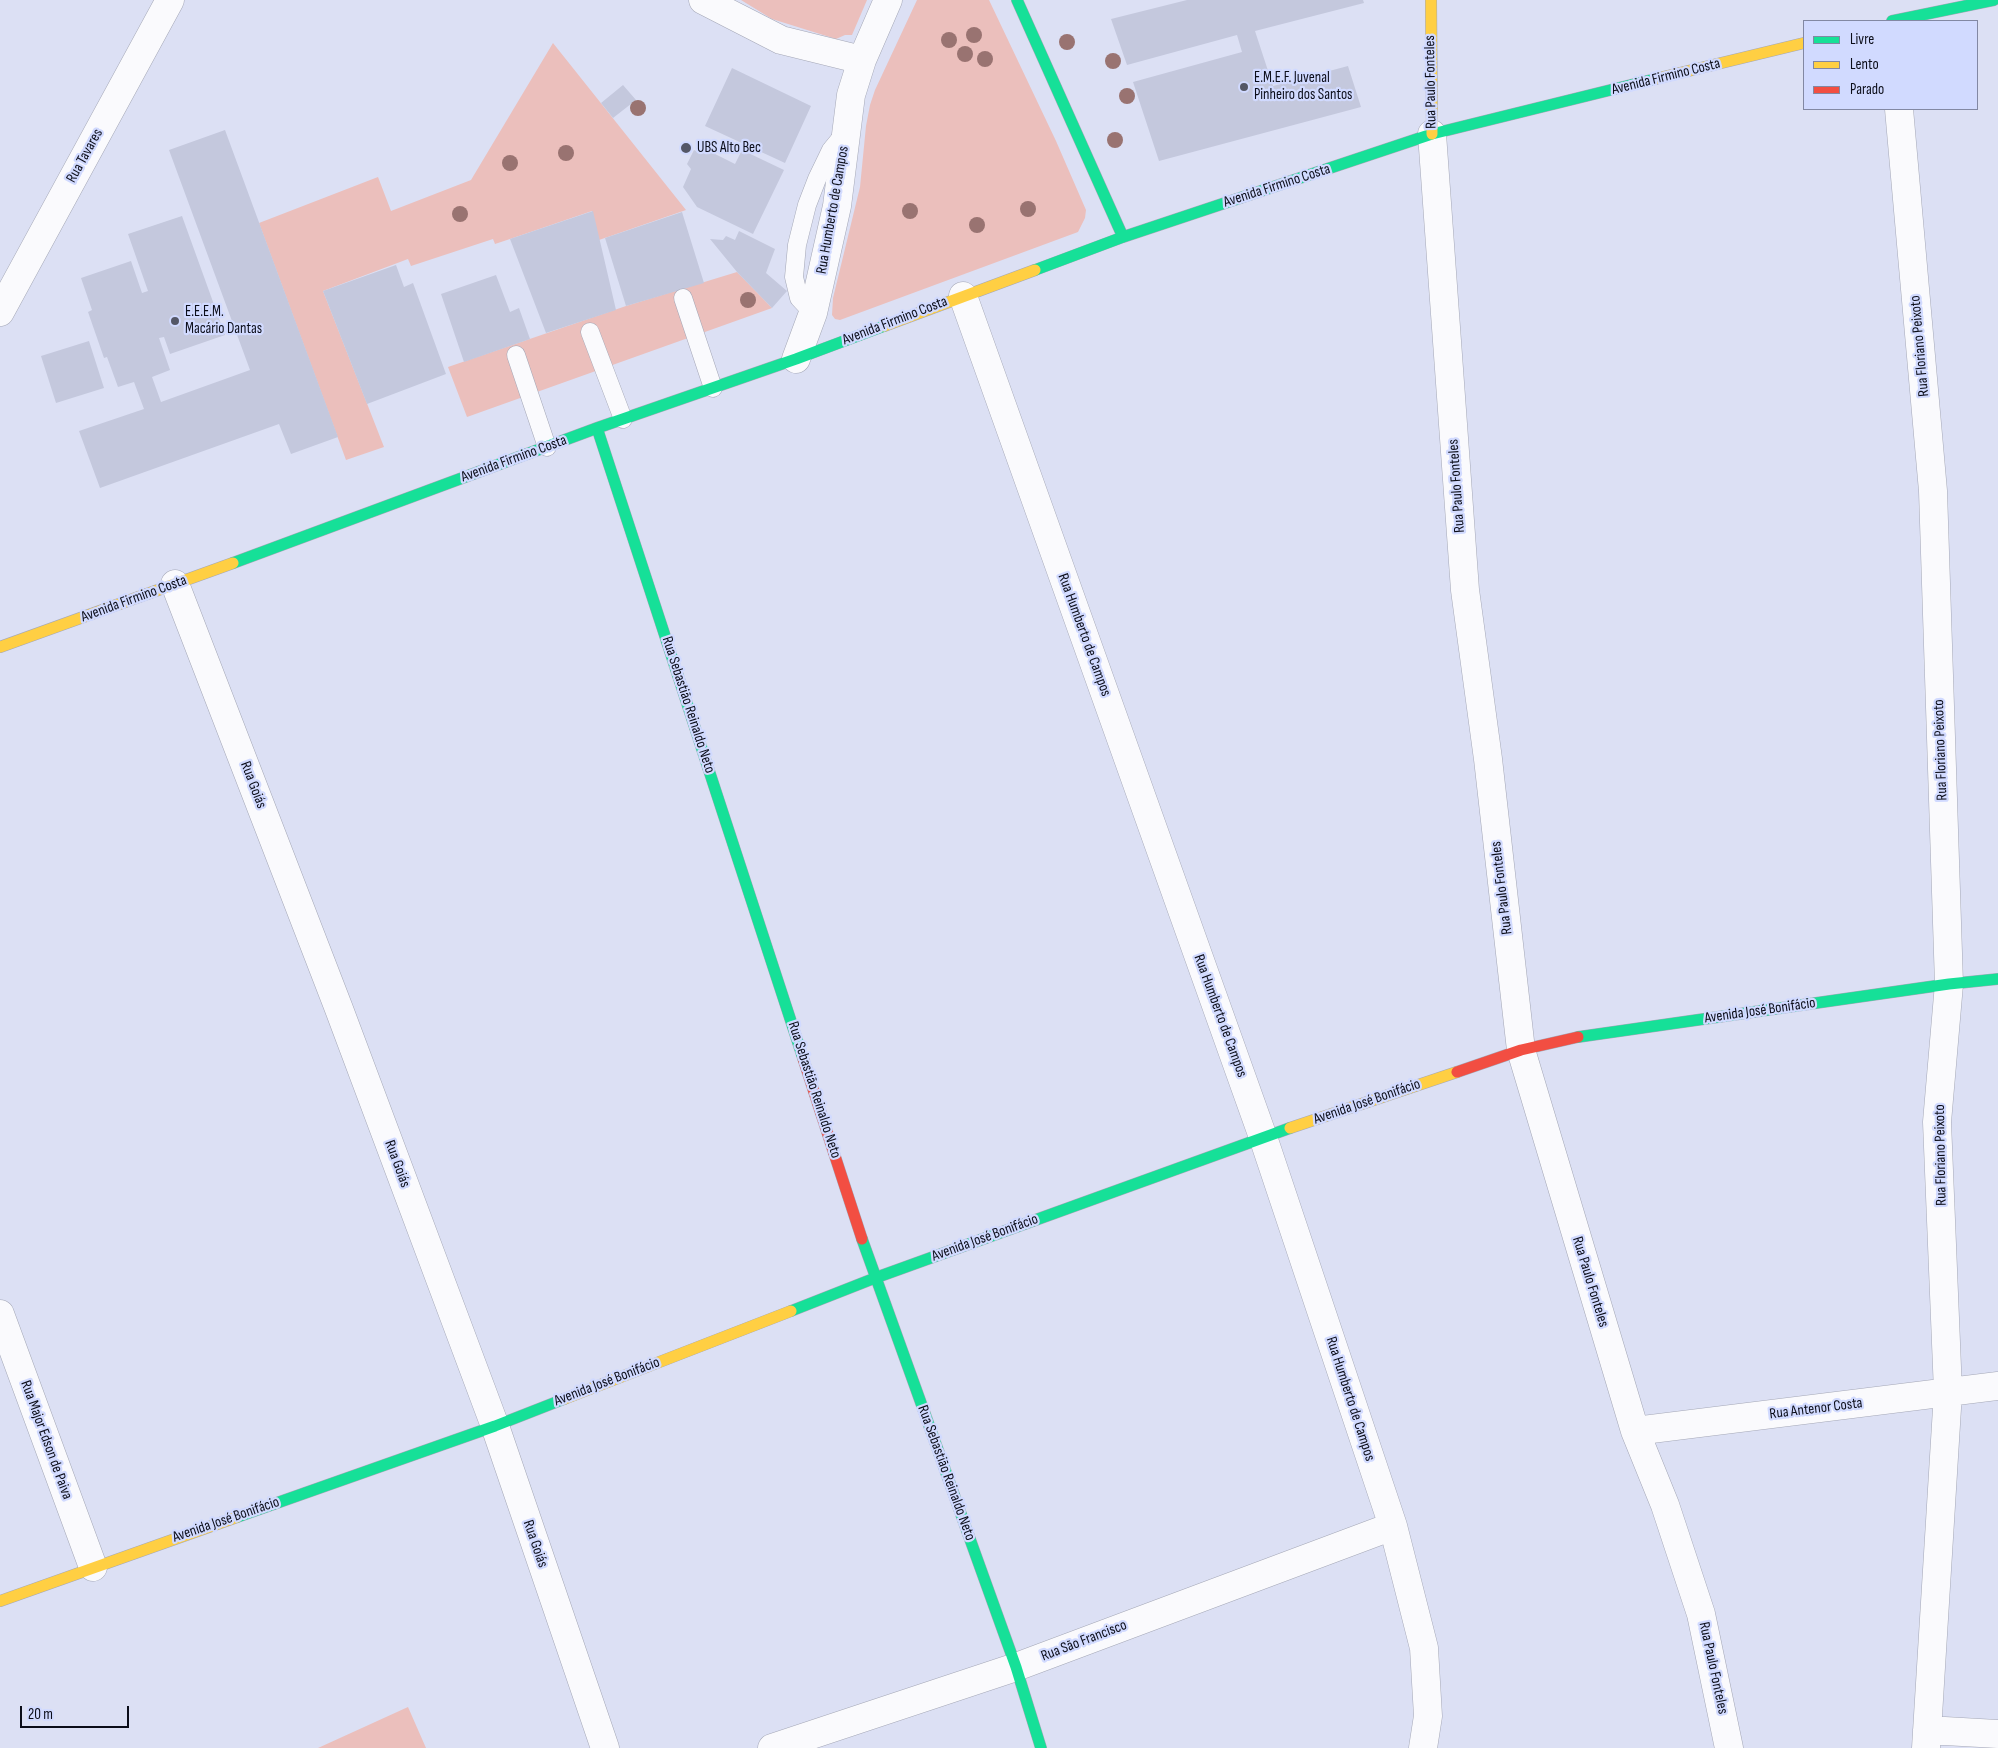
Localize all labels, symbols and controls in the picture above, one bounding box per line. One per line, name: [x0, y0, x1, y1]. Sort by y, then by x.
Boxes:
legend: [1803, 20, 1978, 110]
text: Livre: [1850, 30, 1874, 49]
street label: Rua Paulo Fonteles: [1421, 35, 1441, 129]
street label: Avenida Firmino Costa: [1610, 55, 1722, 99]
text: Lento: [1850, 55, 1879, 74]
place label: E.M.E.F. Juvenal Pinheiro dos Santos: [1254, 69, 1352, 104]
text: Parado: [1850, 80, 1884, 99]
marker: E.M.E.F. Juvenal Pinheiro dos Santos: [1238, 81, 1250, 93]
street label: Rua Tavares: [63, 126, 107, 186]
place label: UBS Alto Bec: [697, 139, 761, 157]
marker: UBS Alto Bec: [679, 141, 693, 155]
street label: Rua Humberto de Campos: [813, 145, 853, 275]
street label: Avenida Firmino Costa: [1221, 160, 1333, 212]
street label: Avenida Firmino Costa: [840, 293, 950, 349]
street label: Rua Floriano Peixoto: [1907, 295, 1933, 397]
place label: E.E.E.M. Macário Dantas: [185, 303, 262, 338]
marker: E.E.E.M. Macário Dantas: [169, 315, 181, 327]
street label: Avenida Firmino Costa: [459, 432, 569, 486]
street label: Rua Paulo Fonteles: [1445, 439, 1469, 533]
street label: Rua Humberto de Campos: [1053, 571, 1115, 699]
street label: Avenida Firmino Costa: [79, 572, 189, 626]
street label: Rua Sebastião Reinaldo Neto: [657, 634, 719, 776]
street label: Rua Floriano Peixoto: [1930, 699, 1952, 801]
street label: Rua Goiás: [236, 759, 270, 811]
street label: Rua Paulo Fonteles: [1487, 840, 1517, 936]
street label: Rua Humberto de Campos: [1189, 952, 1251, 1080]
street label: Avenida José Bonifácio: [1703, 994, 1817, 1028]
street label: Rua Sebastião Reinaldo Neto: [783, 1019, 845, 1161]
street label: Avenida José Bonifácio: [1311, 1075, 1423, 1129]
street label: Rua Floriano Peixoto: [1931, 1104, 1951, 1206]
street label: Rua Goiás: [380, 1138, 414, 1190]
street label: Avenida José Bonifácio: [929, 1210, 1041, 1266]
street label: Rua Paulo Fonteles: [1568, 1234, 1612, 1330]
street label: Rua Humberto de Campos: [1321, 1335, 1379, 1463]
street label: Avenida José Bonifácio: [552, 1354, 662, 1410]
street label: Rua Major Edson de Paiva: [16, 1378, 76, 1502]
street label: Rua Antenor Costa: [1769, 1394, 1863, 1424]
street label: Rua Sebastião Reinaldo Neto: [913, 1403, 979, 1543]
street label: Avenida José Bonifácio: [170, 1493, 282, 1547]
street label: Rua Goiás: [519, 1518, 551, 1570]
street label: Rua São Francisco: [1039, 1616, 1129, 1666]
street label: Rua Paulo Fonteles: [1694, 1620, 1732, 1716]
scale bar: [22, 1696, 131, 1728]
text: 20 m: [28, 1705, 53, 1724]

